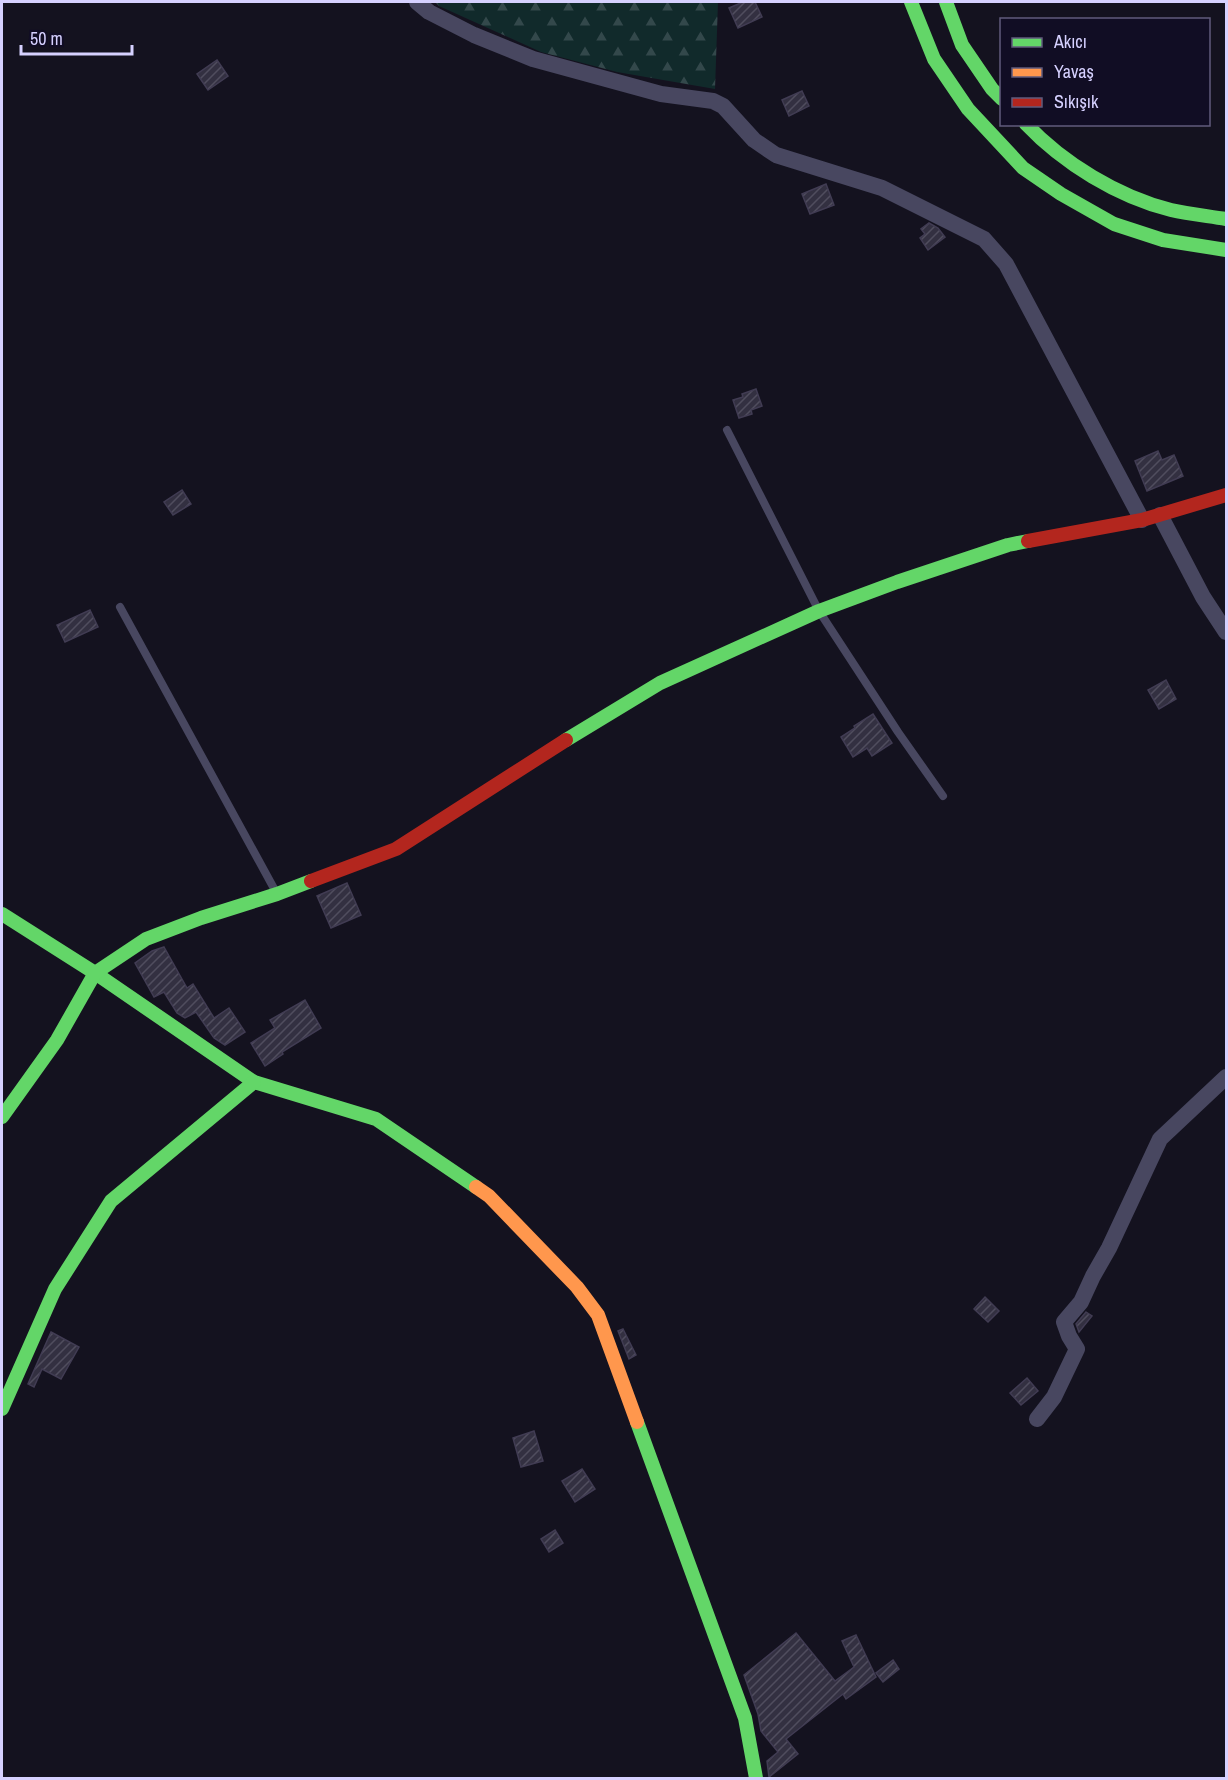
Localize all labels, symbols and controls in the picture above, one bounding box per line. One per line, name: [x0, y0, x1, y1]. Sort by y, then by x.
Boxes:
scale bar: [21, 18, 132, 56]
legend: [1000, 18, 1210, 126]
text: 50 m: [30, 26, 63, 51]
text: Akıcı: [1053, 29, 1087, 54]
text: Yavaş: [1054, 59, 1094, 84]
text: Sıkışık: [1054, 89, 1099, 114]

